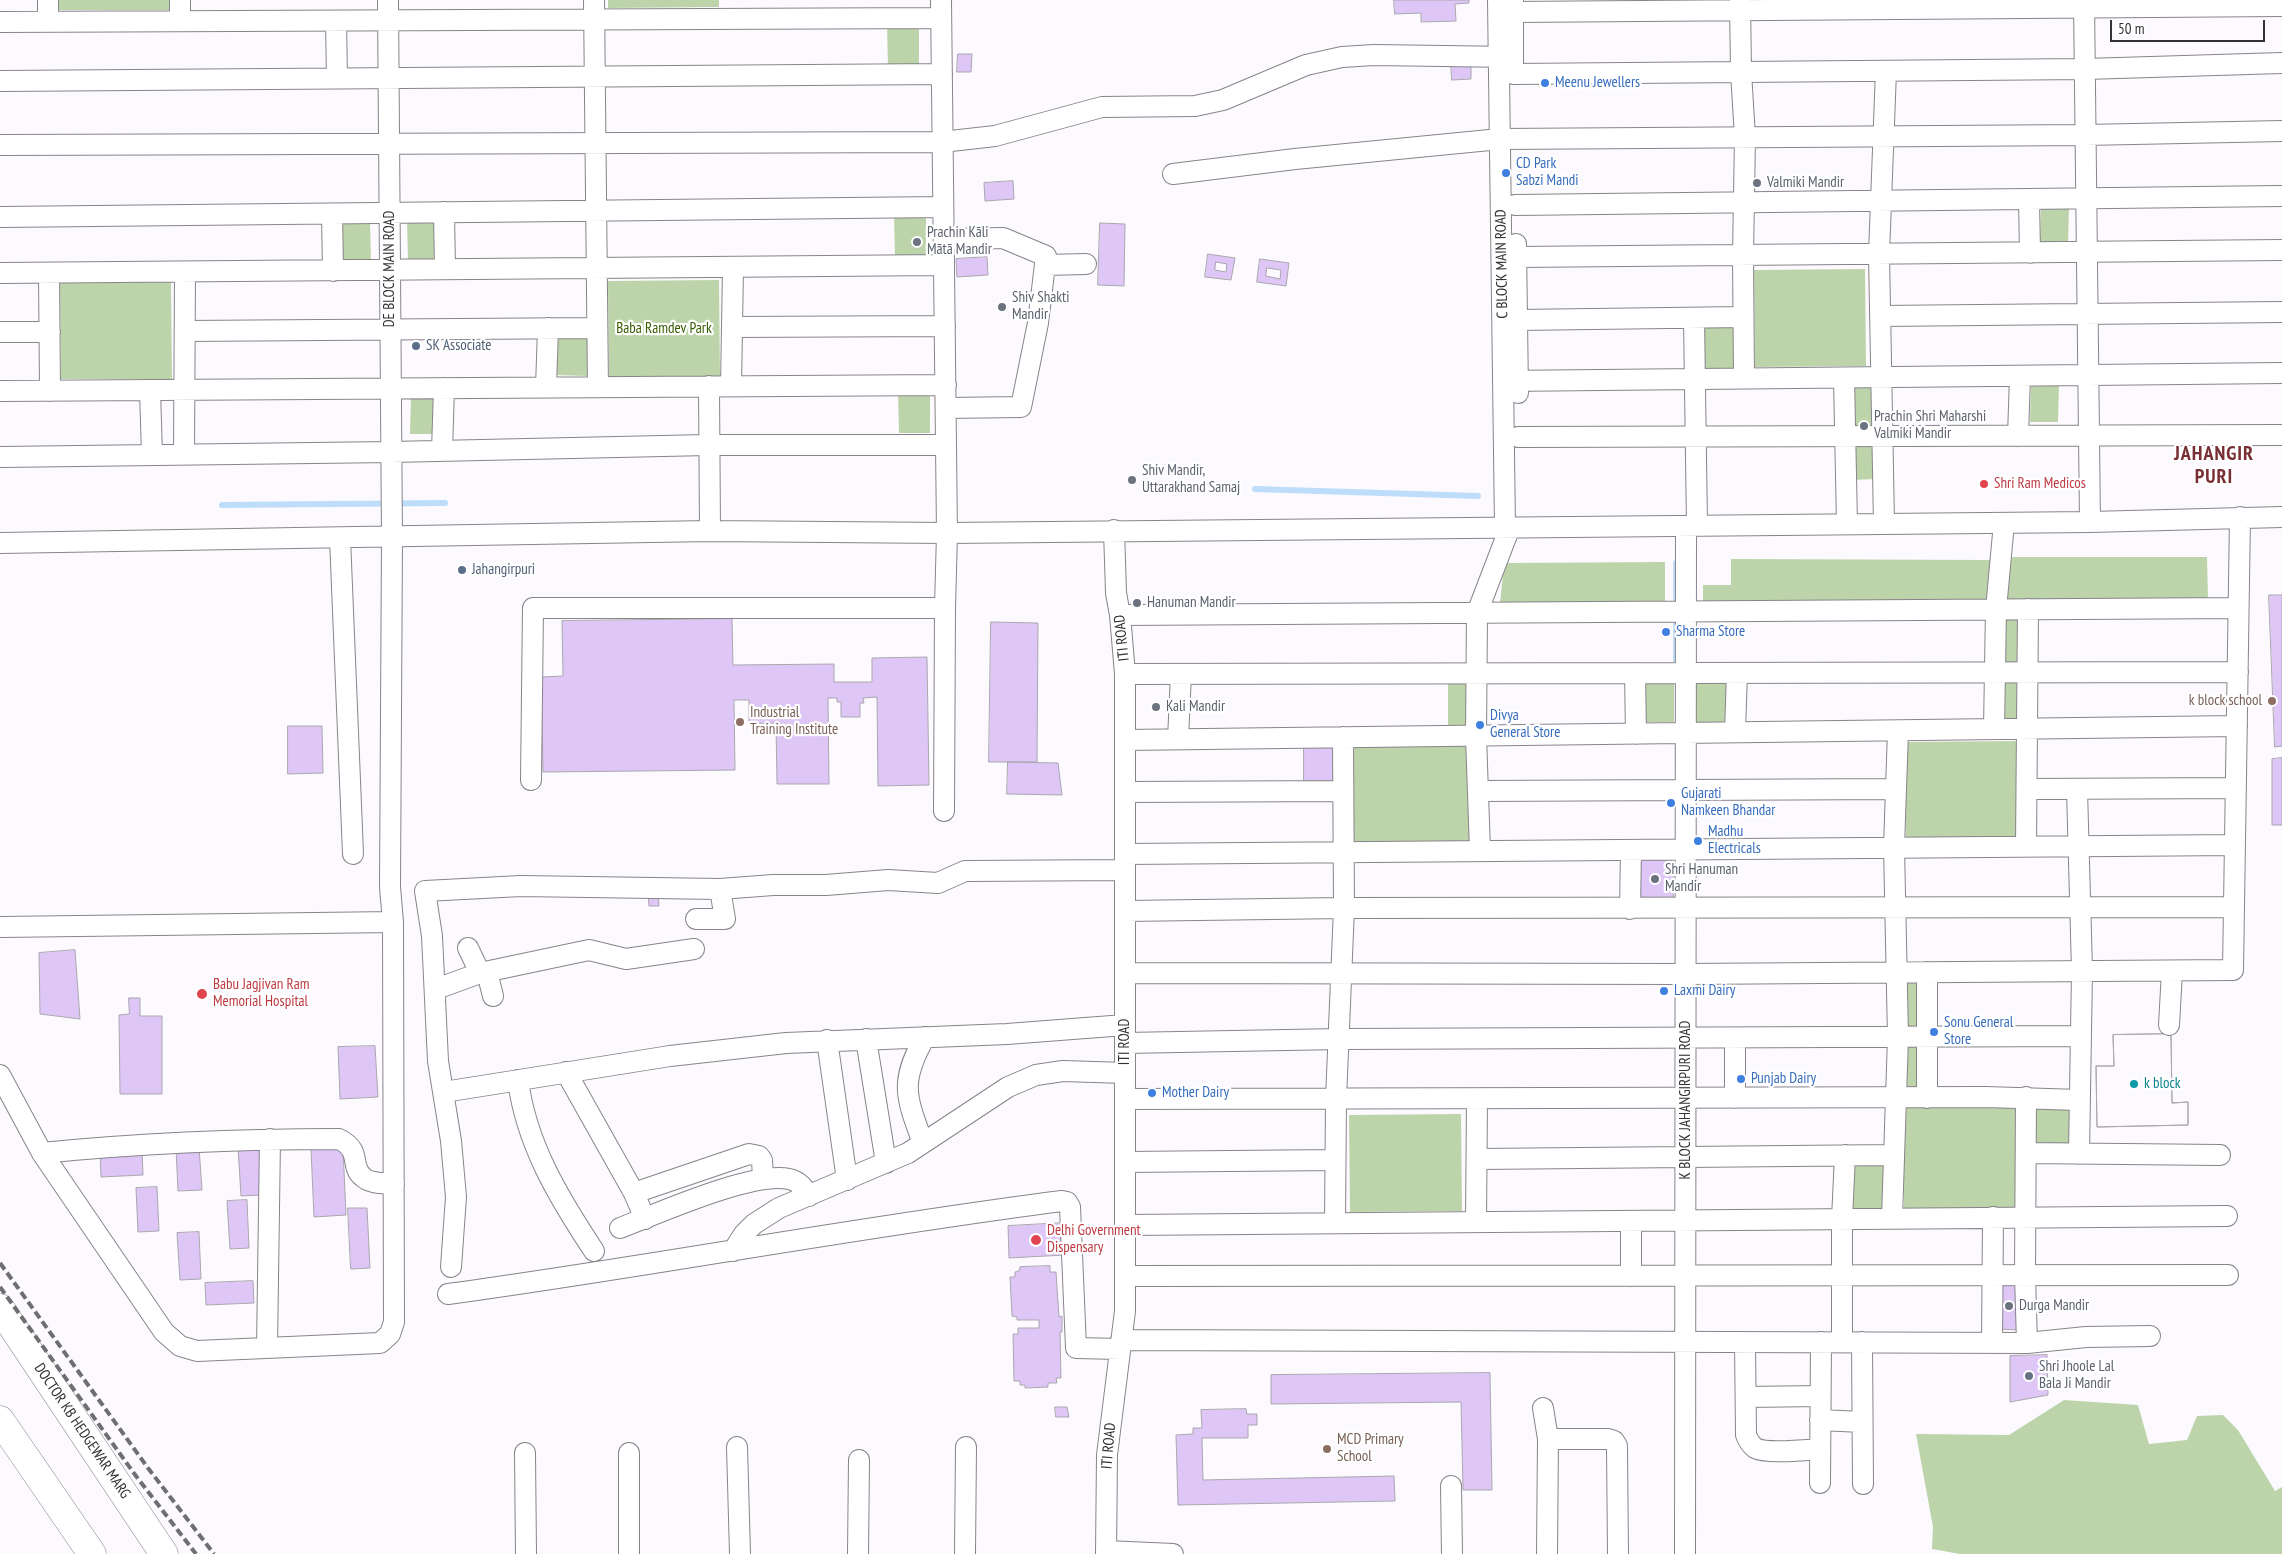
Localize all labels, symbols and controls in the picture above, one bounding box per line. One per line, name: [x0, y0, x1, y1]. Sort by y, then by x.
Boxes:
scale bar: [2112, 10, 2267, 42]
text: 50 m: [2118, 19, 2144, 38]
place label: Meenu Jewellers: [1555, 74, 1640, 92]
marker: Meenu Jewellers: [1539, 77, 1551, 89]
place label: CD Park Sabzi Mandi: [1516, 155, 1578, 190]
marker: CD Park Sabzi Mandi: [1500, 167, 1512, 179]
place label: Valmiki Mandir: [1767, 174, 1844, 192]
marker: Valmiki Mandir: [1751, 177, 1763, 189]
street label: C BLOCK MAIN ROAD: [1492, 209, 1512, 319]
street label: DE BLOCK MAIN ROAD: [381, 211, 399, 327]
place label: Prachin Kāli Mātā Mandir: [927, 224, 992, 259]
marker: Prachin Kāli Mātā Mandir: [911, 236, 923, 248]
place label: Shiv Shakti Mandir: [1012, 289, 1069, 324]
marker: Shiv Shakti Mandir: [996, 301, 1008, 313]
park label: Baba Ramdev Park: [616, 320, 712, 338]
place label: SK Associate: [426, 337, 492, 355]
marker: SK Associate: [410, 340, 422, 352]
place label: Prachin Shri Maharshi Valmiki Mandir: [1874, 408, 1986, 443]
marker: Prachin Shri Maharshi Valmiki Mandir: [1858, 420, 1870, 432]
district label: JAHANGIR PURI: [2173, 442, 2255, 489]
place label: Shiv Mandir, Uttarakhand Samaj: [1142, 462, 1240, 497]
marker: Shiv Mandir, Uttarakhand Samaj: [1126, 474, 1138, 486]
place label: Shri Ram Medicos: [1994, 475, 2086, 493]
marker: Shri Ram Medicos: [1978, 478, 1990, 490]
place label: Jahangirpuri: [472, 561, 535, 579]
marker: Jahangirpuri: [456, 564, 468, 576]
place label: Hanuman Mandir: [1147, 594, 1236, 612]
marker: Hanuman Mandir: [1131, 597, 1143, 609]
street label: ITI ROAD: [1111, 614, 1133, 662]
place label: Sharma Store: [1676, 623, 1745, 641]
marker: Sharma Store: [1660, 626, 1672, 638]
place label: k block school: [2189, 692, 2262, 710]
marker: k block school: [2266, 695, 2278, 707]
place label: Kali Mandir: [1166, 698, 1225, 716]
marker: Kali Mandir: [1150, 701, 1162, 713]
place label: Industrial Training Institute: [750, 704, 838, 739]
place label: Divya General Store: [1490, 707, 1560, 742]
marker: Industrial Training Institute: [734, 716, 746, 728]
marker: Divya General Store: [1474, 719, 1486, 731]
place label: Gujarati Namkeen Bhandar: [1681, 785, 1775, 820]
marker: Gujarati Namkeen Bhandar: [1665, 797, 1677, 809]
place label: Madhu Electricals: [1708, 823, 1761, 858]
marker: Madhu Electricals: [1692, 835, 1704, 847]
place label: Shri Hanuman Mandir: [1665, 861, 1738, 896]
marker: Shri Hanuman Mandir: [1649, 873, 1661, 885]
place label: Babu Jagjivan Ram Memorial Hospital: [213, 976, 309, 1011]
place label: Laxmi Dairy: [1674, 982, 1735, 1000]
marker: Laxmi Dairy: [1658, 985, 1670, 997]
marker: Babu Jagjivan Ram Memorial Hospital: [195, 987, 209, 1001]
place label: Sonu General Store: [1944, 1014, 2013, 1049]
street label: ITI ROAD: [1116, 1019, 1134, 1065]
street label: K BLOCK JAHANGIRPURI ROAD: [1677, 1021, 1695, 1179]
marker: Sonu General Store: [1928, 1026, 1940, 1038]
place label: Punjab Dairy: [1751, 1070, 1816, 1088]
marker: Punjab Dairy: [1735, 1073, 1747, 1085]
place label: k block: [2144, 1075, 2181, 1093]
marker: k block: [2128, 1078, 2140, 1090]
place label: Mother Dairy: [1162, 1084, 1229, 1102]
marker: Mother Dairy: [1146, 1087, 1158, 1099]
place label: Delhi Government Dispensary: [1047, 1222, 1141, 1257]
marker: Delhi Government Dispensary: [1029, 1233, 1043, 1247]
place label: Durga Mandir: [2019, 1297, 2089, 1315]
marker: Durga Mandir: [2003, 1300, 2015, 1312]
place label: Shri Jhoole Lal Bala Ji Mandir: [2039, 1358, 2114, 1393]
street label: DOCTOR KB HEDGEWAR MARG: [30, 1360, 134, 1502]
marker: Shri Jhoole Lal Bala Ji Mandir: [2023, 1370, 2035, 1382]
street label: ITI ROAD: [1098, 1422, 1120, 1470]
place label: MCD Primary School: [1337, 1431, 1404, 1466]
marker: MCD Primary School: [1321, 1443, 1333, 1455]

